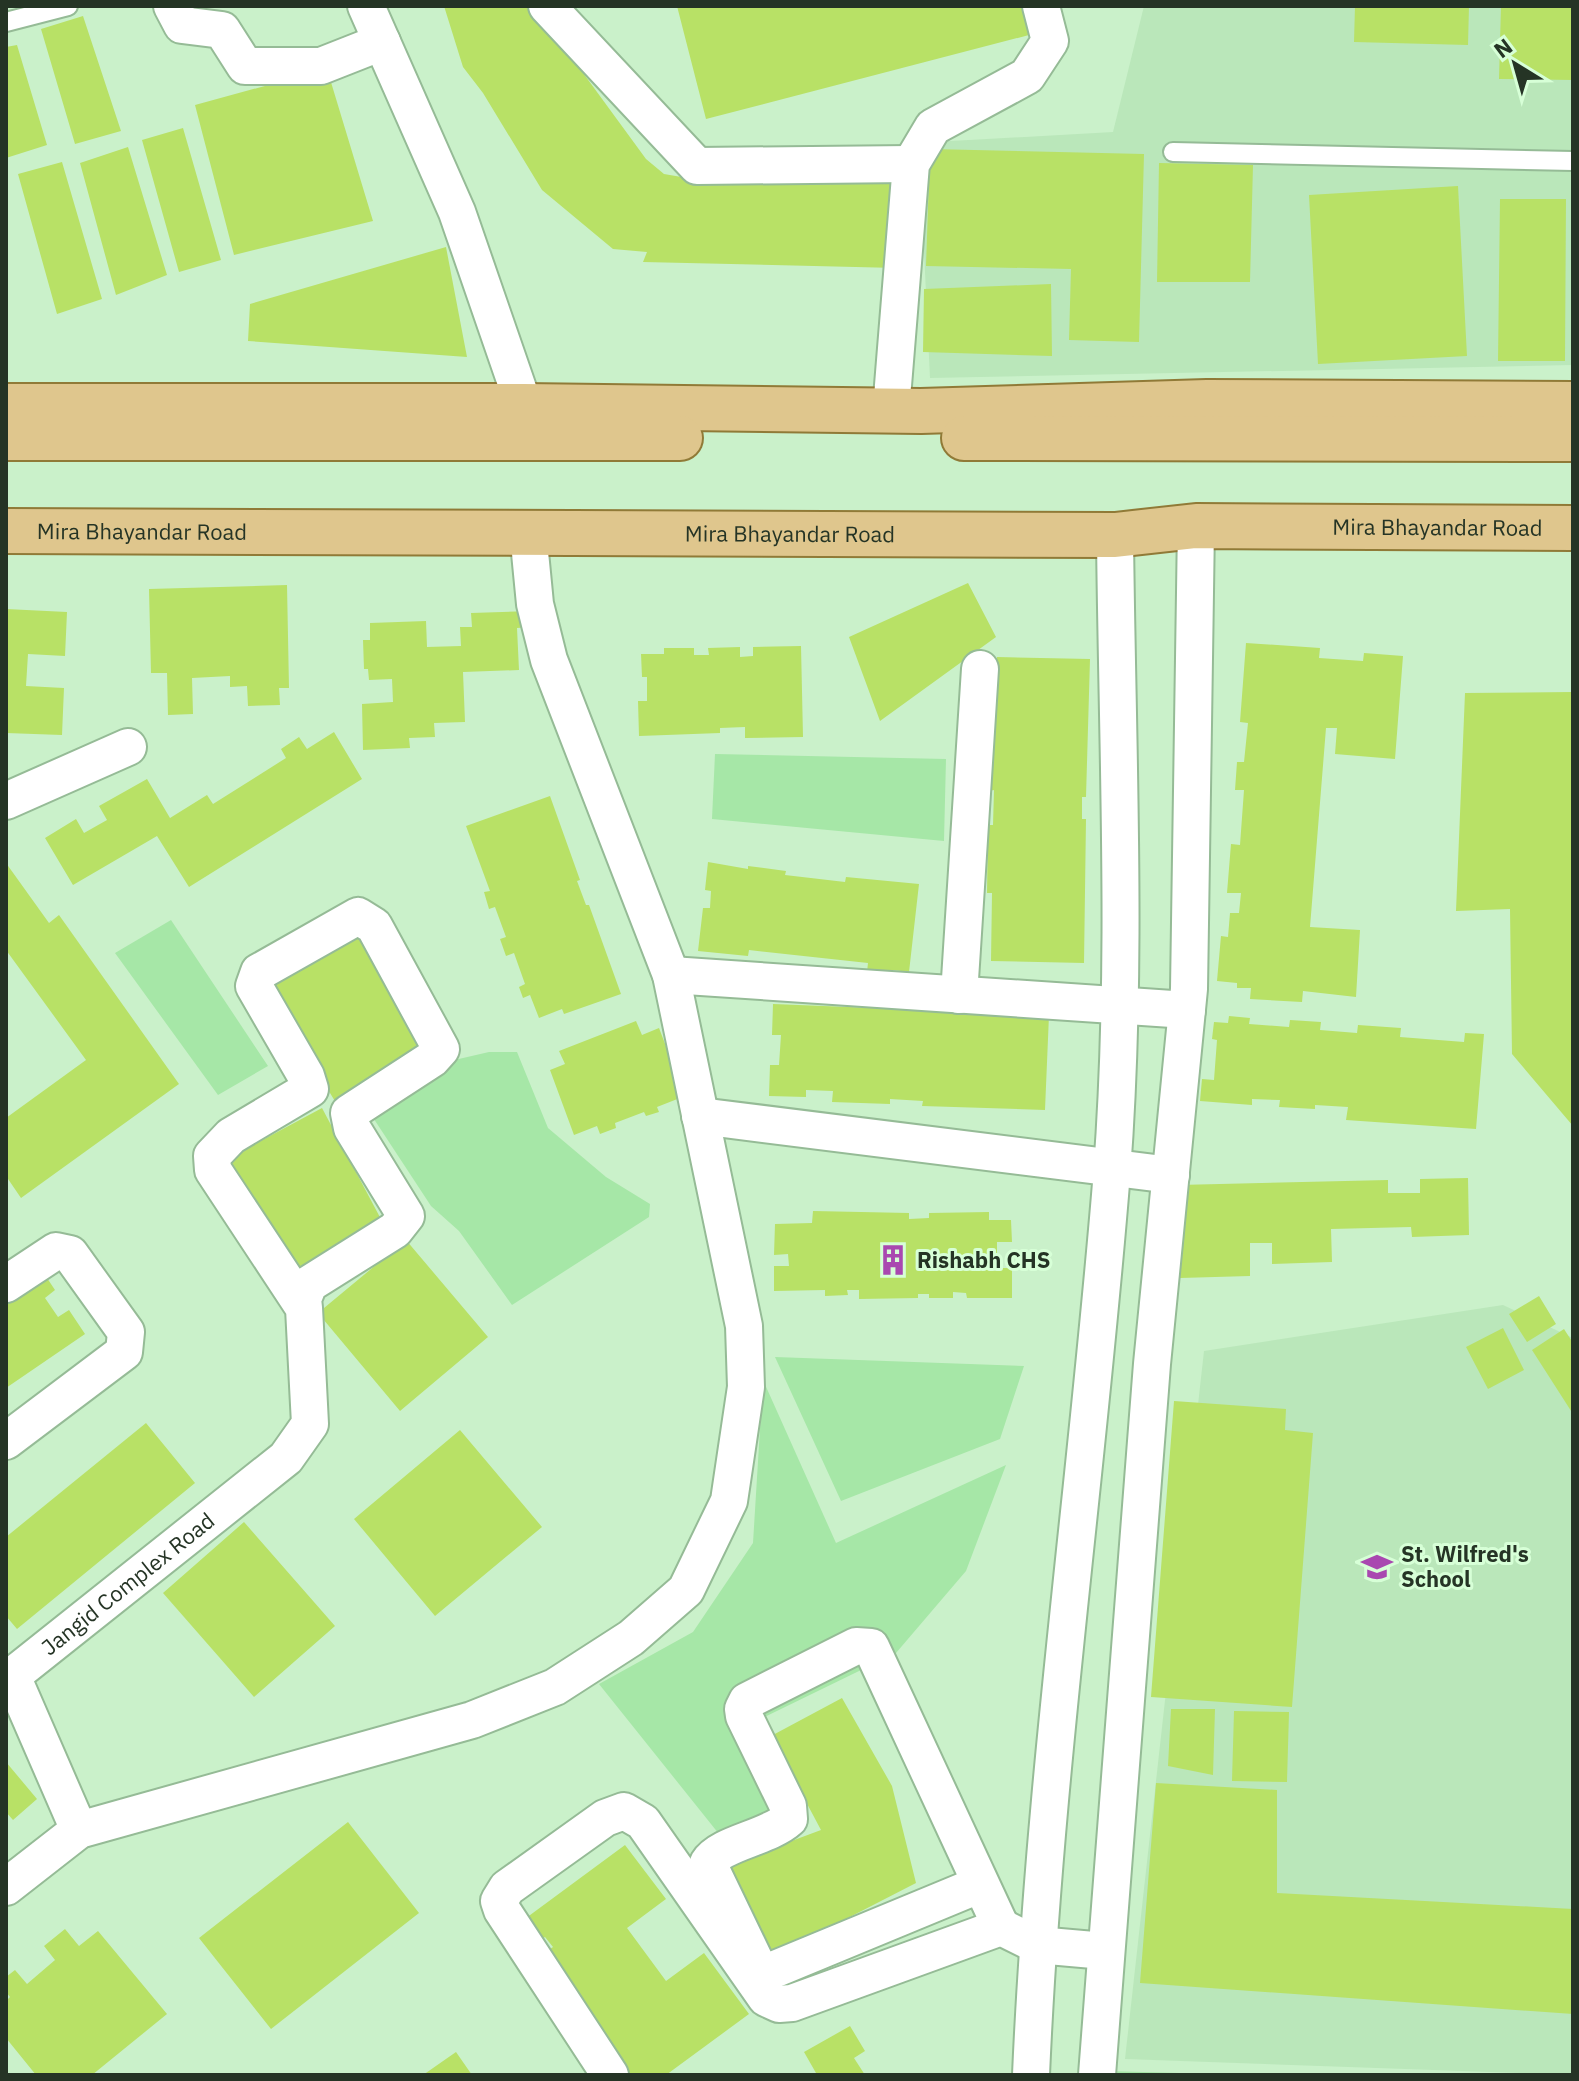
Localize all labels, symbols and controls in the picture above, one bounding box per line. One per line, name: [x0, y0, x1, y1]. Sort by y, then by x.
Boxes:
north arrow: [1475, 24, 1555, 104]
text: N: [1488, 31, 1518, 64]
street label: Mira Bhayandar Road: [1332, 512, 1543, 542]
street label: Mira Bhayandar Road: [37, 516, 247, 546]
street label: Mira Bhayandar Road: [685, 518, 895, 548]
building icon: Rishabh CHS: [876, 1243, 910, 1277]
place label: Rishabh CHS: [917, 1245, 1051, 1274]
street label: Jangid Complex Road: [35, 1506, 220, 1661]
place label: St. Wilfred's School: [1401, 1539, 1529, 1593]
school or university icon: St. Wilfred's School: [1360, 1550, 1394, 1584]

